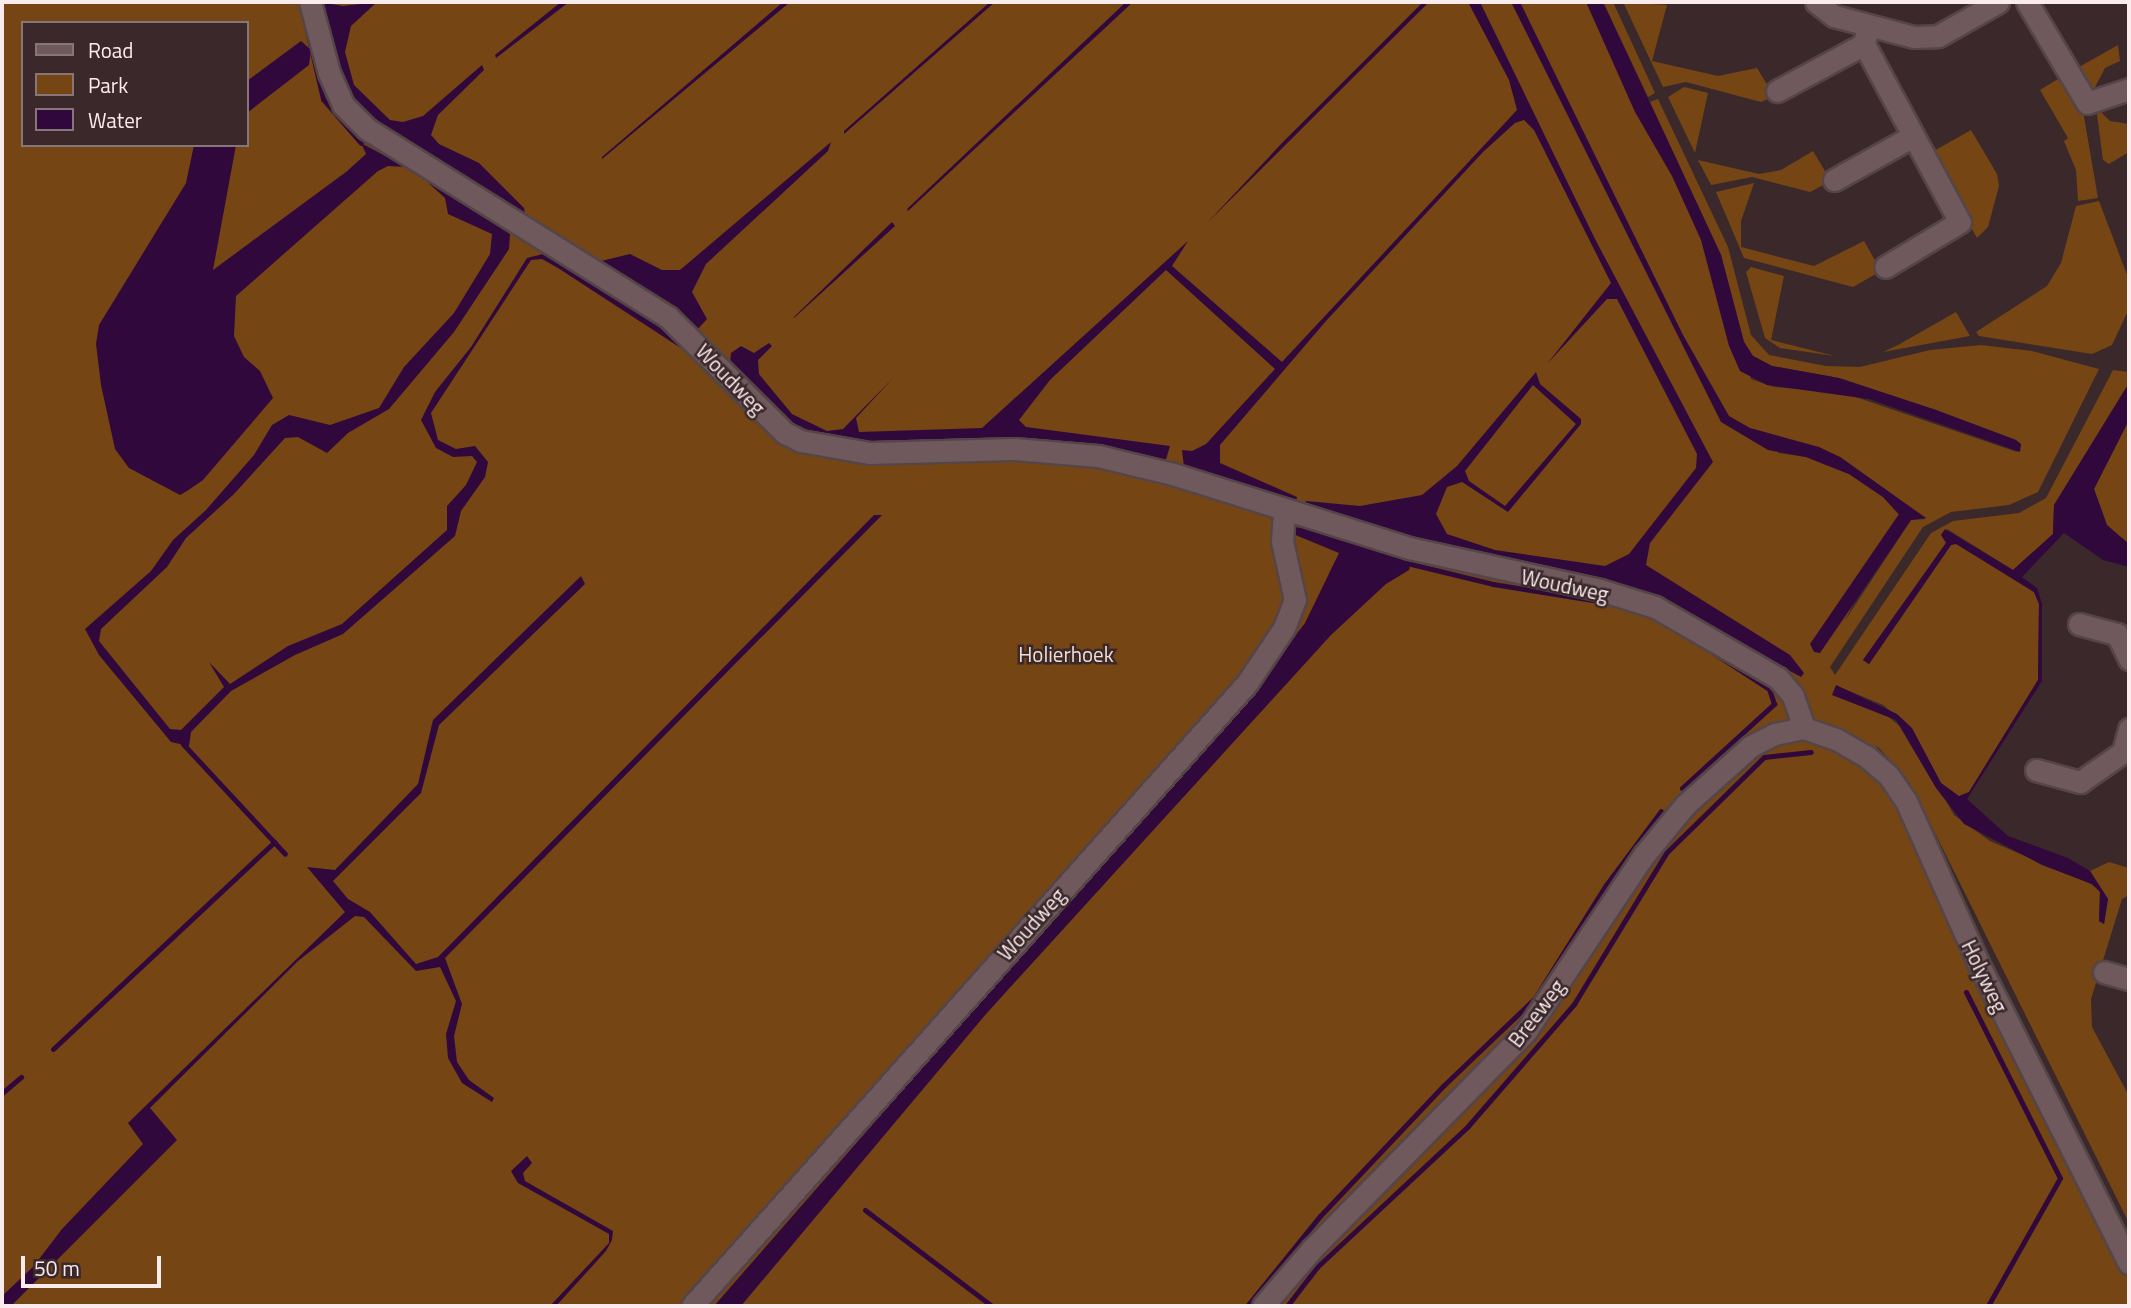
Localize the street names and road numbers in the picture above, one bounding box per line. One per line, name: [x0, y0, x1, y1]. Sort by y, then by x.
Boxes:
street label: Woudweg: [691, 338, 771, 420]
street label: Woudweg: [1519, 563, 1611, 607]
street label: Woudweg: [992, 883, 1070, 965]
street label: Holyweg: [1957, 936, 2013, 1016]
street label: Breeweg: [1502, 974, 1570, 1052]

